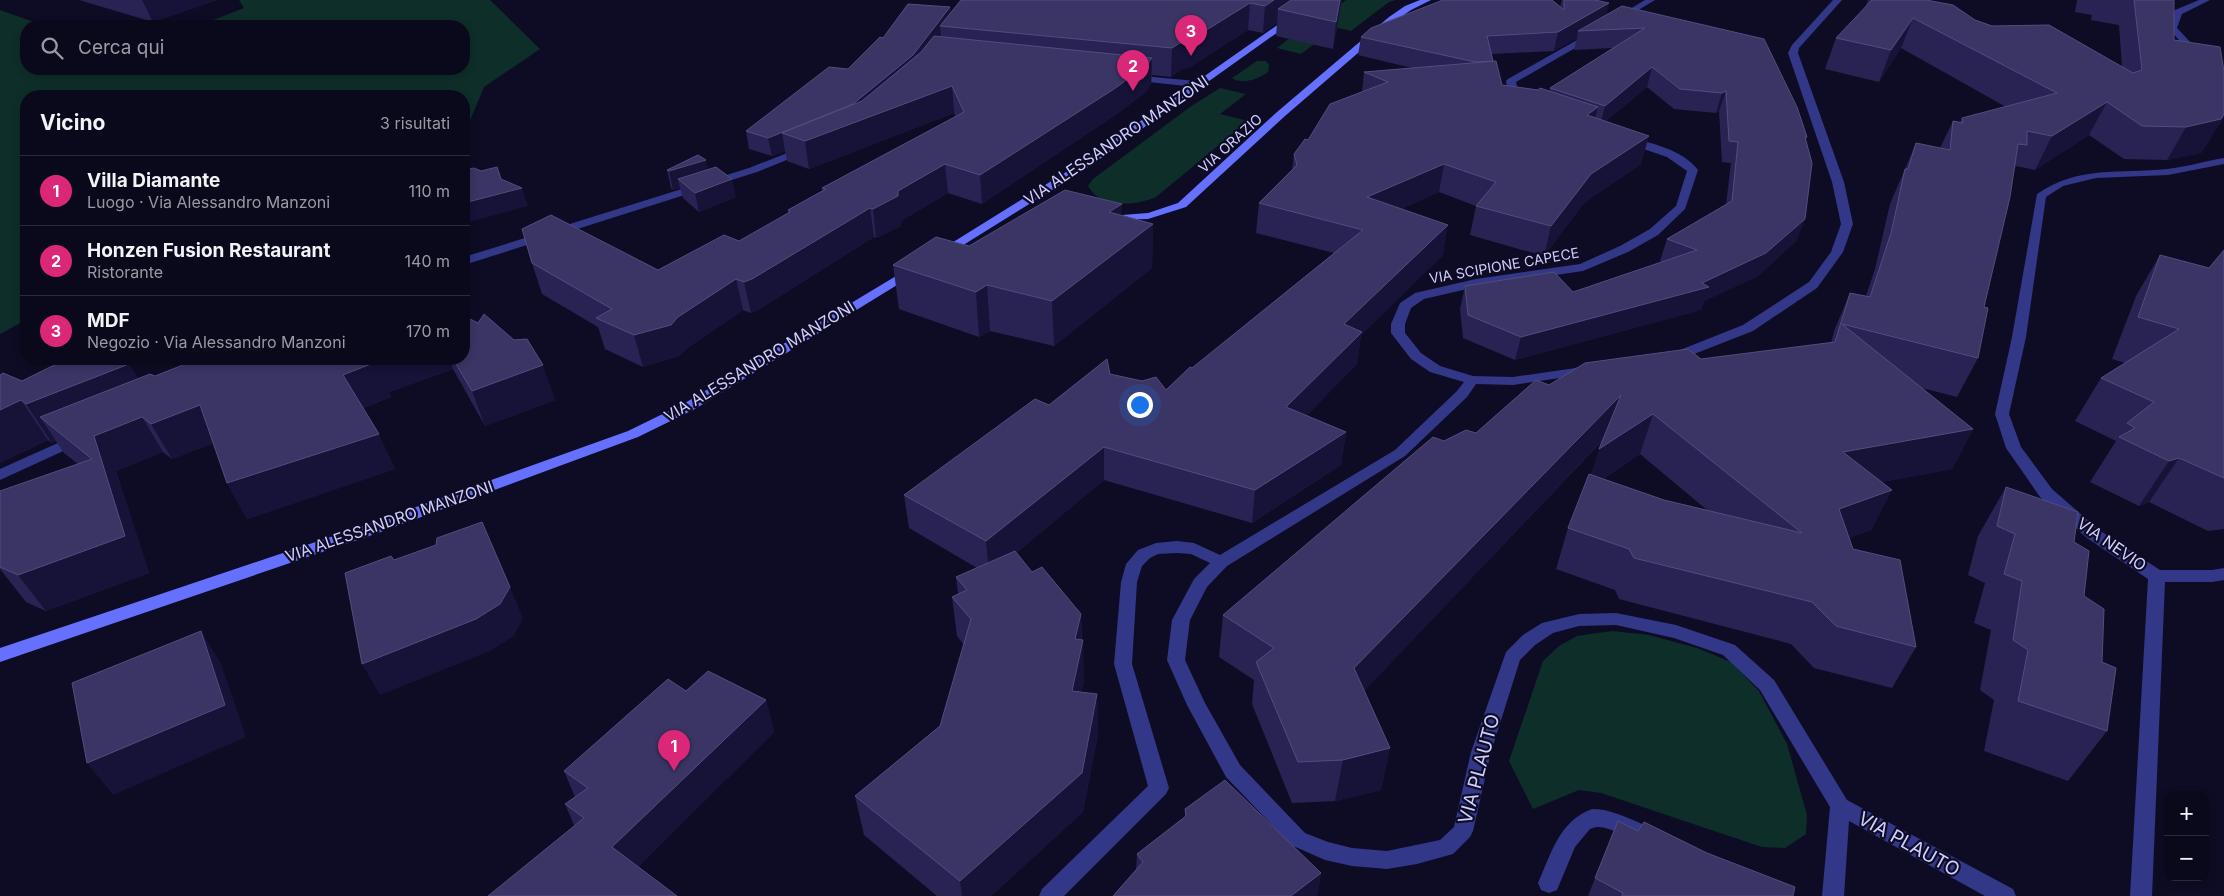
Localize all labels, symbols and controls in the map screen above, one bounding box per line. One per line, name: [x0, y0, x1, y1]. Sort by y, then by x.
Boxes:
pin: 3: [1175, 15, 1207, 56]
search box: [20, 20, 470, 75]
icon: search: [38, 34, 66, 62]
text: Cerca qui: [78, 36, 164, 59]
pin: 2: [1117, 50, 1149, 91]
street label: VIA ALESSANDRO MANZONI: [1020, 71, 1212, 209]
text: Vicino: [40, 110, 105, 135]
street label: VIA ORAZIO: [1195, 110, 1265, 176]
text: 3 risultati: [380, 113, 450, 133]
text: Villa Diamante: [87, 169, 220, 192]
text: 1: [53, 181, 59, 201]
text: 110 m: [408, 181, 450, 201]
text: Luogo · Via Alessandro Manzoni: [87, 192, 330, 212]
text: Honzen Fusion Restaurant: [87, 239, 330, 262]
street label: VIA SCIPIONE CAPECE: [1428, 243, 1580, 287]
text: 2: [51, 251, 61, 271]
text: 140 m: [405, 251, 450, 271]
text: Ristorante: [87, 262, 163, 282]
street label: VIA ALESSANDRO MANZONI: [660, 296, 858, 426]
text: MDF: [87, 309, 130, 332]
text: 3: [51, 321, 61, 341]
text: 170 m: [406, 321, 450, 341]
text: Negozio · Via Alessandro Manzoni: [87, 332, 346, 352]
your location: [1127, 392, 1153, 418]
street label: VIA ALESSANDRO MANZONI: [282, 476, 496, 566]
street label: VIA NEVIO: [2073, 513, 2151, 575]
street label: VIA PLAUTO: [1453, 712, 1505, 826]
pin: 1: [658, 730, 690, 771]
map controls: [2164, 791, 2209, 881]
button: +: [2164, 791, 2209, 836]
street label: VIA PLAUTO: [1854, 807, 1964, 881]
button: −: [2164, 836, 2209, 881]

